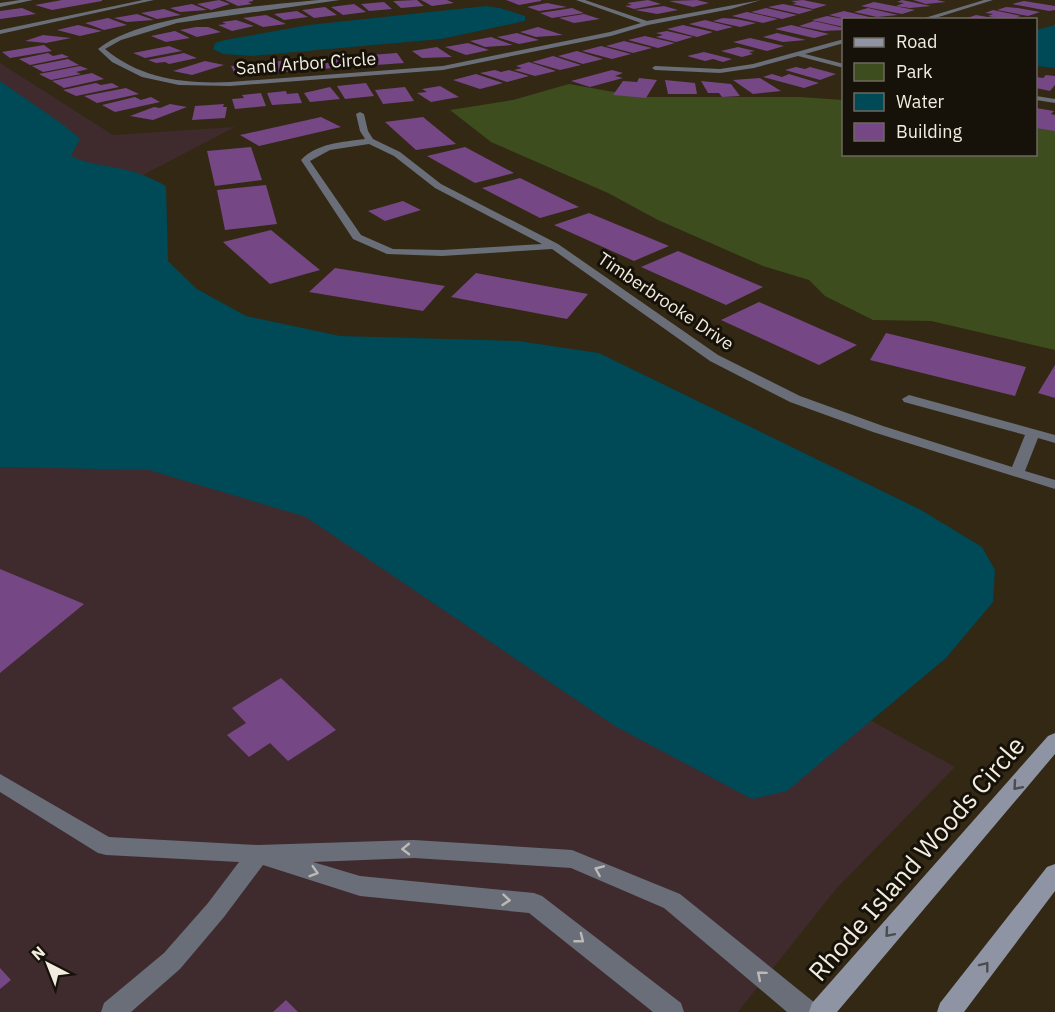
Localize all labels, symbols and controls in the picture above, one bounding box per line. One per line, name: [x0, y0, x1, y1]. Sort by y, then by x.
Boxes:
legend: [842, 18, 1037, 156]
text: Road: [896, 30, 937, 53]
street label: Sand Arbor Circle: [235, 47, 377, 79]
text: Park: [896, 60, 933, 83]
text: Water: [896, 90, 945, 113]
text: Building: [896, 120, 963, 143]
street label: Timberbrooke Drive: [593, 247, 739, 355]
street label: Rhode Island Woods Circle: [800, 728, 1032, 988]
one-way arrow: [1013, 779, 1024, 790]
one-way arrow: [402, 843, 411, 855]
one-way arrow: [308, 864, 319, 877]
one-way arrow: [594, 865, 605, 877]
one-way arrow: [502, 893, 511, 906]
one-way arrow: [885, 926, 896, 937]
one-way arrow: [573, 931, 584, 942]
north arrow: [18, 934, 78, 994]
text: N: [27, 942, 49, 964]
one-way arrow: [977, 961, 988, 972]
one-way arrow: [757, 971, 768, 982]

